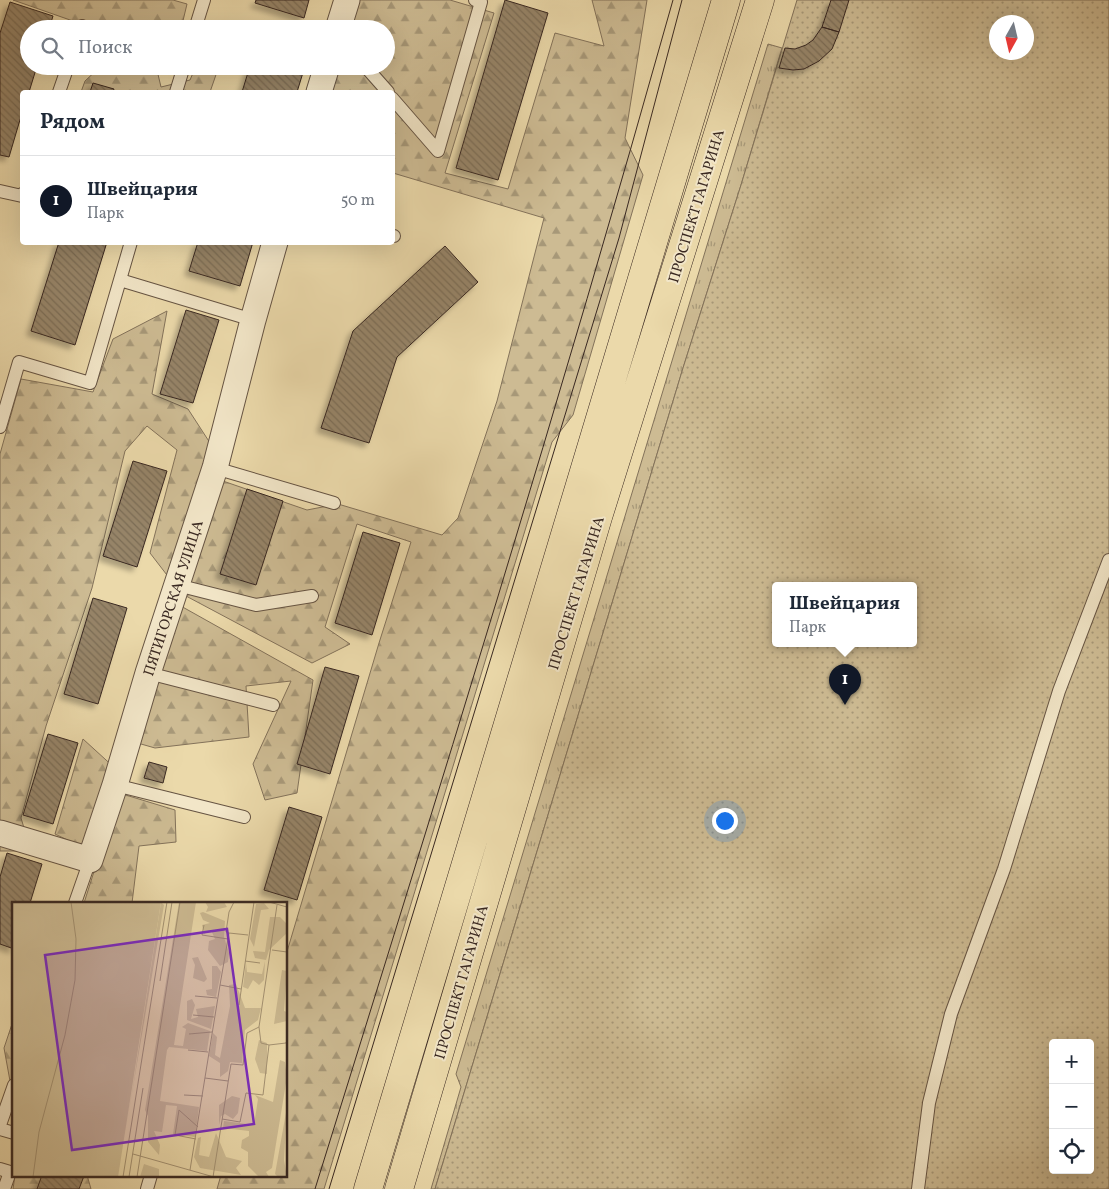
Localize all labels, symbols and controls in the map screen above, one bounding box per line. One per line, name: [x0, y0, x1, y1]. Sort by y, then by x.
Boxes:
north arrow: [989, 15, 1034, 60]
search box: [20, 20, 395, 75]
icon: search: [38, 34, 66, 62]
text: Поиск: [78, 35, 132, 61]
text: Рядом: [40, 108, 105, 137]
street label: ПРОСПЕКТ ГАГАРИНА: [664, 127, 731, 286]
text: Швейцария: [87, 177, 198, 203]
text: 1: [53, 190, 59, 212]
text: 50 m: [341, 190, 375, 212]
text: Парк: [87, 203, 124, 225]
street label: ПРОСПЕКТ ГАГАРИНА: [544, 514, 611, 673]
street label: ПЯТИГОРСКАЯ УЛИЦА: [139, 517, 210, 679]
popup: [772, 582, 917, 647]
text: Швейцария: [789, 591, 900, 617]
text: Парк: [789, 617, 826, 639]
pin: 1: [829, 664, 861, 705]
your location: [712, 808, 738, 834]
inset map: [12, 902, 288, 1176]
street label: ПРОСПЕКТ ГАГАРИНА: [430, 902, 495, 1062]
map controls: [1049, 1039, 1094, 1174]
button: +: [1049, 1039, 1094, 1084]
button: −: [1049, 1084, 1094, 1129]
button: locate: [1049, 1129, 1094, 1174]

